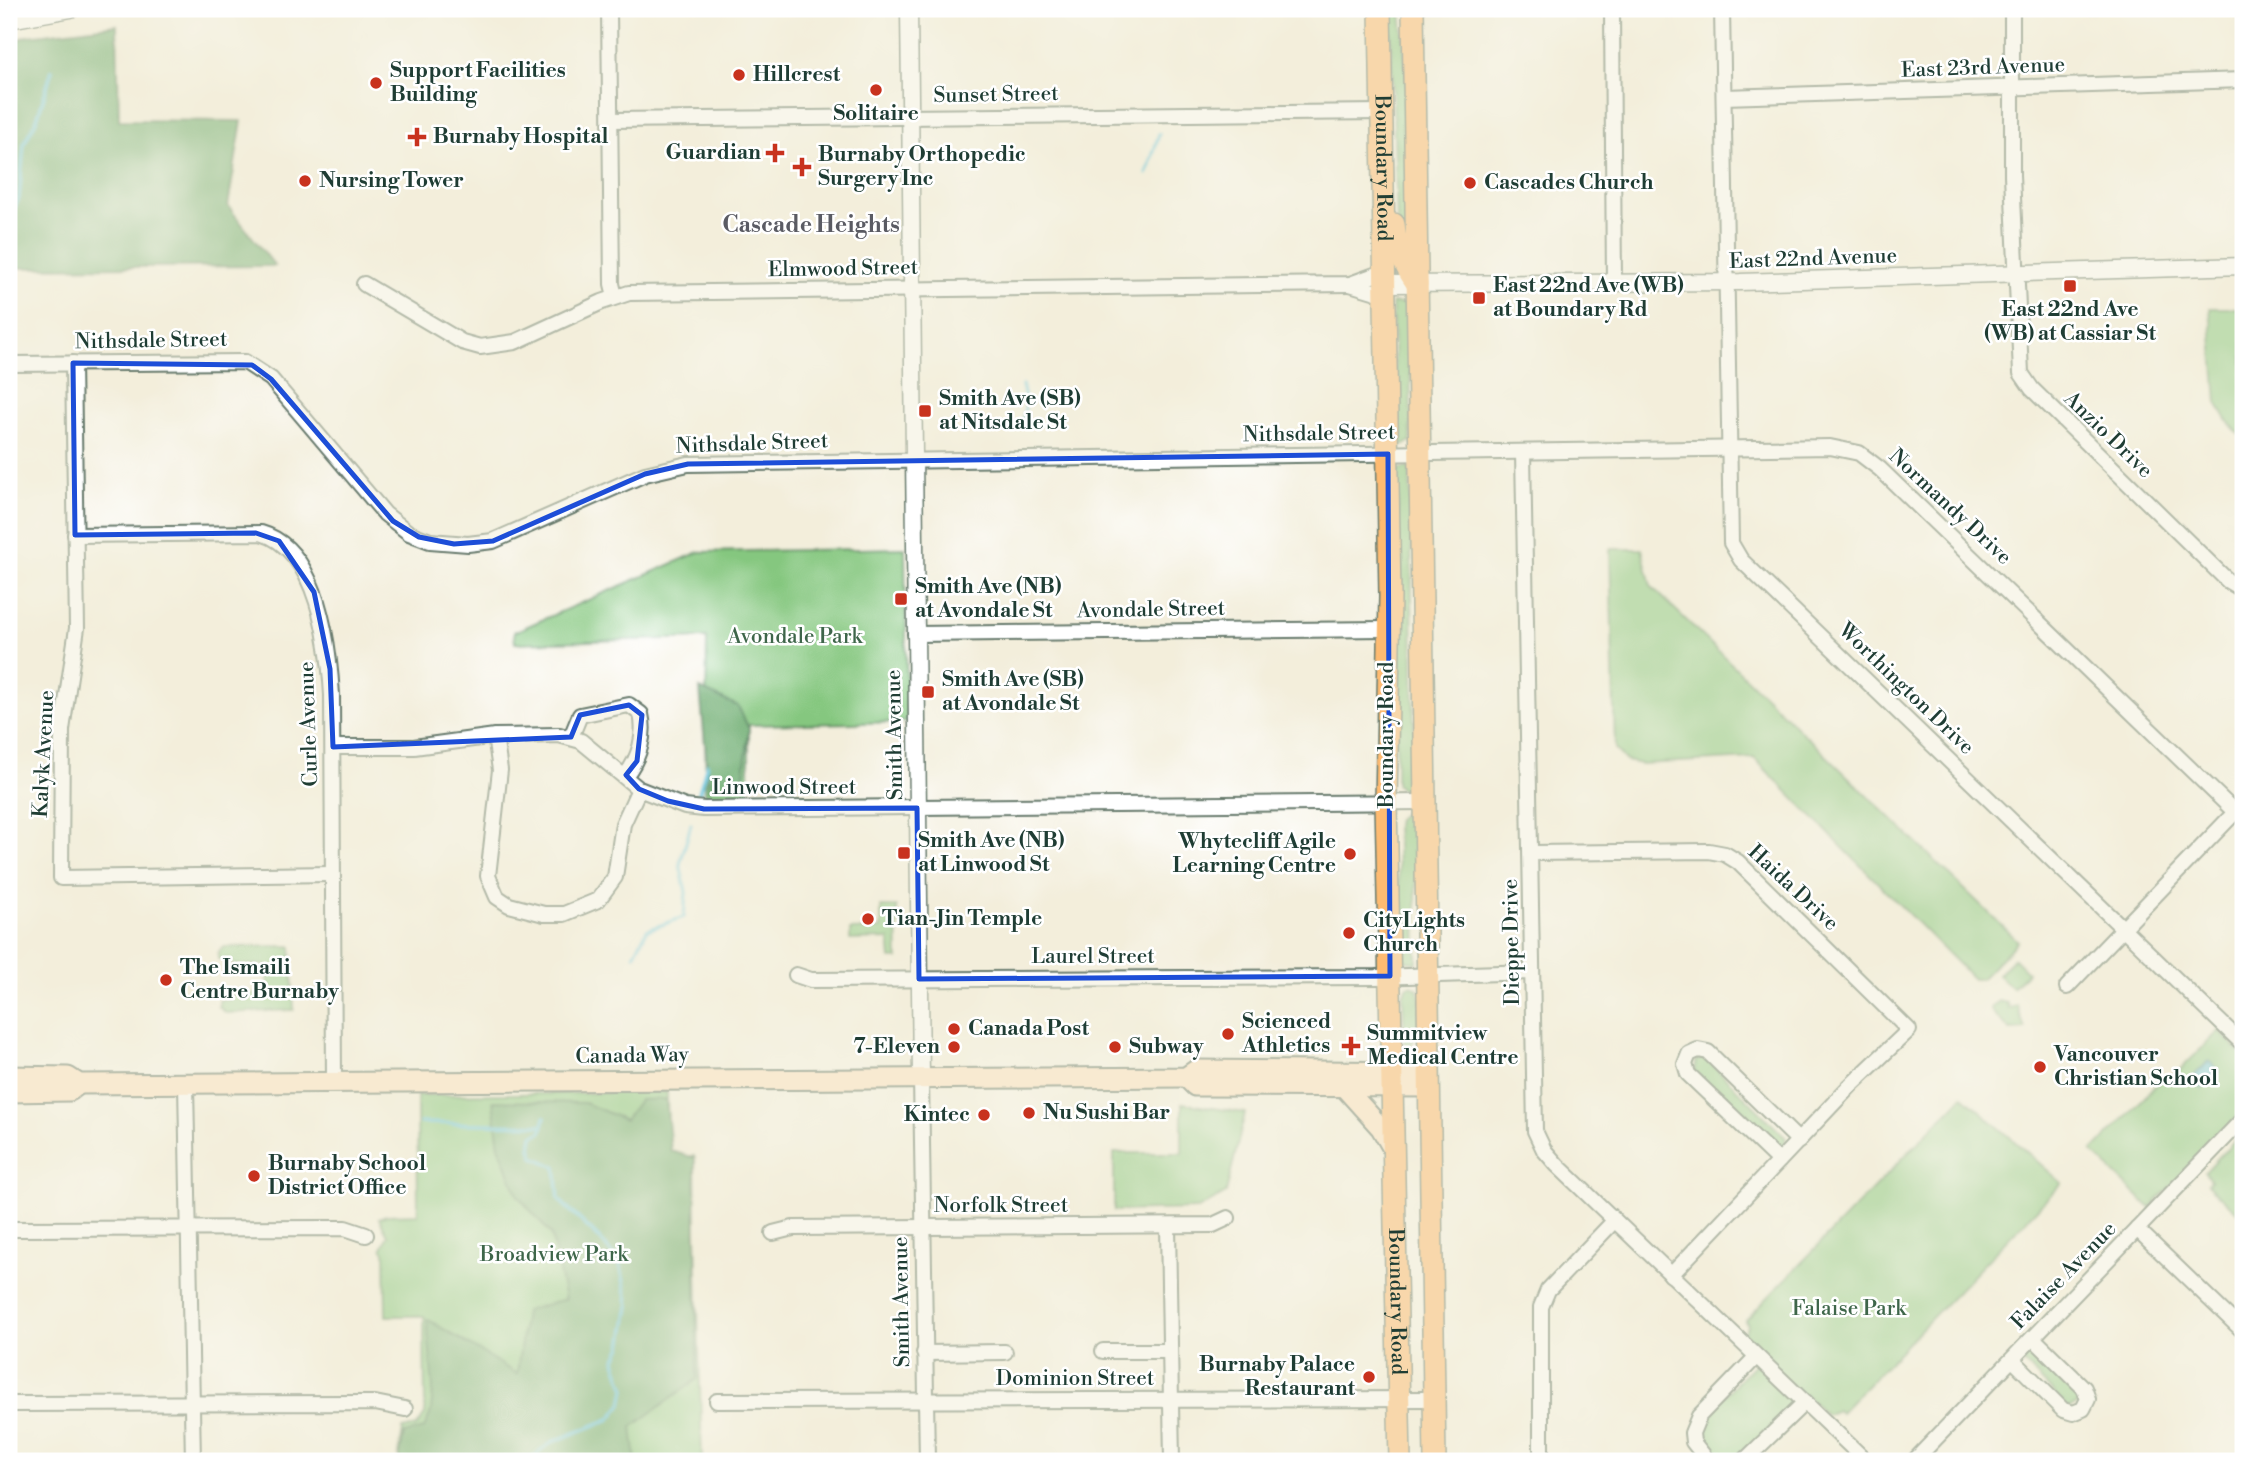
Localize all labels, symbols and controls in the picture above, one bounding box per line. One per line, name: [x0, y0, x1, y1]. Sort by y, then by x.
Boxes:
street label: East 23rd Avenue: [1900, 52, 2066, 84]
place label: Support Facilities Building: [390, 58, 566, 108]
place label: Hillcrest: [753, 62, 841, 88]
marker: Hillcrest: [731, 67, 747, 83]
marker: Support Facilities Building: [368, 75, 384, 91]
street label: Sunset Street: [933, 81, 1059, 109]
marker: Solitaire: [868, 82, 884, 98]
street label: Boundary Road: [1368, 93, 1397, 242]
place label: Solitaire: [833, 101, 919, 127]
place label: Burnaby Hospital: [433, 124, 609, 150]
marker: Burnaby Hospital: [407, 127, 427, 147]
place label: Guardian: [665, 140, 761, 166]
place label: Burnaby Orthopedic Surgery Inc: [818, 142, 1026, 192]
marker: Guardian: [767, 145, 783, 161]
marker: Burnaby Orthopedic Surgery Inc: [792, 157, 812, 177]
place label: Nursing Tower: [319, 168, 464, 194]
place label: Cascades Church: [1484, 170, 1654, 196]
marker: Nursing Tower: [297, 173, 313, 189]
marker: Cascades Church: [1462, 175, 1478, 191]
district label: Cascade Heights: [722, 211, 900, 239]
street label: East 22nd Avenue: [1728, 243, 1898, 275]
street label: Elmwood Street: [768, 255, 919, 283]
place label: East 22nd Ave (WB) at Boundary Rd: [1493, 273, 1684, 323]
marker: East 22nd Ave (WB) at Cassiar St: [2062, 278, 2078, 294]
marker: East 22nd Ave (WB) at Boundary Rd: [1471, 290, 1487, 306]
place label: East 22nd Ave (WB) at Cassiar St: [1984, 297, 2156, 347]
street label: Nithsdale Street: [75, 327, 228, 355]
place label: Smith Ave (SB) at Nitsdale St: [939, 386, 1081, 436]
street label: Anzio Drive: [2057, 386, 2158, 484]
marker: Smith Ave (SB) at Nitsdale St: [917, 403, 933, 419]
street label: Nithsdale Street: [1243, 420, 1396, 448]
street label: Nithsdale Street: [675, 428, 829, 460]
street label: Normandy Drive: [1883, 443, 2017, 571]
place label: Smith Ave (NB) at Avondale St: [915, 574, 1061, 624]
marker: Smith Ave (NB) at Avondale St: [893, 591, 909, 607]
street label: Avondale Street: [1076, 596, 1226, 624]
street label: Worthington Drive: [1832, 617, 1979, 760]
park label: Avondale Park: [726, 624, 864, 650]
street label: Curle Avenue: [294, 661, 324, 787]
street label: Boundary Road: [1374, 662, 1400, 809]
place label: Smith Ave (SB) at Avondale St: [942, 667, 1084, 717]
street label: Smith Avenue: [881, 669, 909, 801]
marker: Smith Ave (SB) at Avondale St: [920, 684, 936, 700]
street label: Kalyk Avenue: [28, 690, 60, 818]
street label: Linwood Street: [712, 775, 857, 801]
place label: Smith Ave (NB) at Linwood St: [918, 828, 1064, 878]
place label: Whytecliff Agile Learning Centre: [1172, 829, 1336, 879]
street label: Haida Drive: [1742, 839, 1844, 937]
marker: Smith Ave (NB) at Linwood St: [896, 845, 912, 861]
marker: Whytecliff Agile Learning Centre: [1342, 846, 1358, 862]
street label: Dieppe Drive: [1498, 879, 1526, 1005]
place label: Tian-Jin Temple: [882, 906, 1042, 932]
place label: CityLights Church: [1363, 908, 1465, 958]
marker: Tian-Jin Temple: [860, 911, 876, 927]
marker: CityLights Church: [1341, 925, 1357, 941]
street label: Laurel Street: [1031, 944, 1155, 970]
place label: The Ismaili Centre Burnaby: [180, 955, 339, 1005]
marker: The Ismaili Centre Burnaby: [158, 972, 174, 988]
place label: Scienced Athletics: [1241, 1009, 1331, 1059]
place label: Canada Post: [968, 1016, 1090, 1042]
marker: Canada Post: [946, 1021, 962, 1037]
place label: Summitview Medical Centre: [1367, 1021, 1519, 1071]
marker: Scienced Athletics: [1220, 1026, 1236, 1042]
place label: 7-Eleven: [853, 1034, 940, 1060]
place label: Subway: [1129, 1034, 1204, 1060]
marker: Summitview Medical Centre: [1341, 1036, 1361, 1056]
marker: 7-Eleven: [946, 1039, 962, 1055]
marker: Subway: [1107, 1039, 1123, 1055]
street label: Canada Way: [575, 1042, 690, 1070]
place label: Vancouver Christian School: [2053, 1042, 2218, 1092]
marker: Vancouver Christian School: [2032, 1059, 2048, 1075]
place label: Nu Sushi Bar: [1043, 1100, 1170, 1126]
place label: Kintec: [904, 1102, 970, 1128]
marker: Nu Sushi Bar: [1021, 1105, 1037, 1121]
marker: Kintec: [976, 1107, 992, 1123]
place label: Burnaby School District Office: [268, 1151, 426, 1201]
marker: Burnaby School District Office: [246, 1168, 262, 1184]
street label: Norfolk Street: [934, 1193, 1069, 1219]
street label: Falaise Avenue: [2006, 1217, 2122, 1335]
street label: Boundary Road: [1382, 1227, 1411, 1375]
street label: Smith Avenue: [888, 1236, 916, 1368]
park label: Broadview Park: [479, 1242, 629, 1268]
park label: Falaise Park: [1792, 1296, 1907, 1322]
place label: Burnaby Palace Restaurant: [1199, 1352, 1356, 1402]
street label: Dominion Street: [996, 1366, 1155, 1392]
marker: Burnaby Palace Restaurant: [1361, 1369, 1377, 1385]

